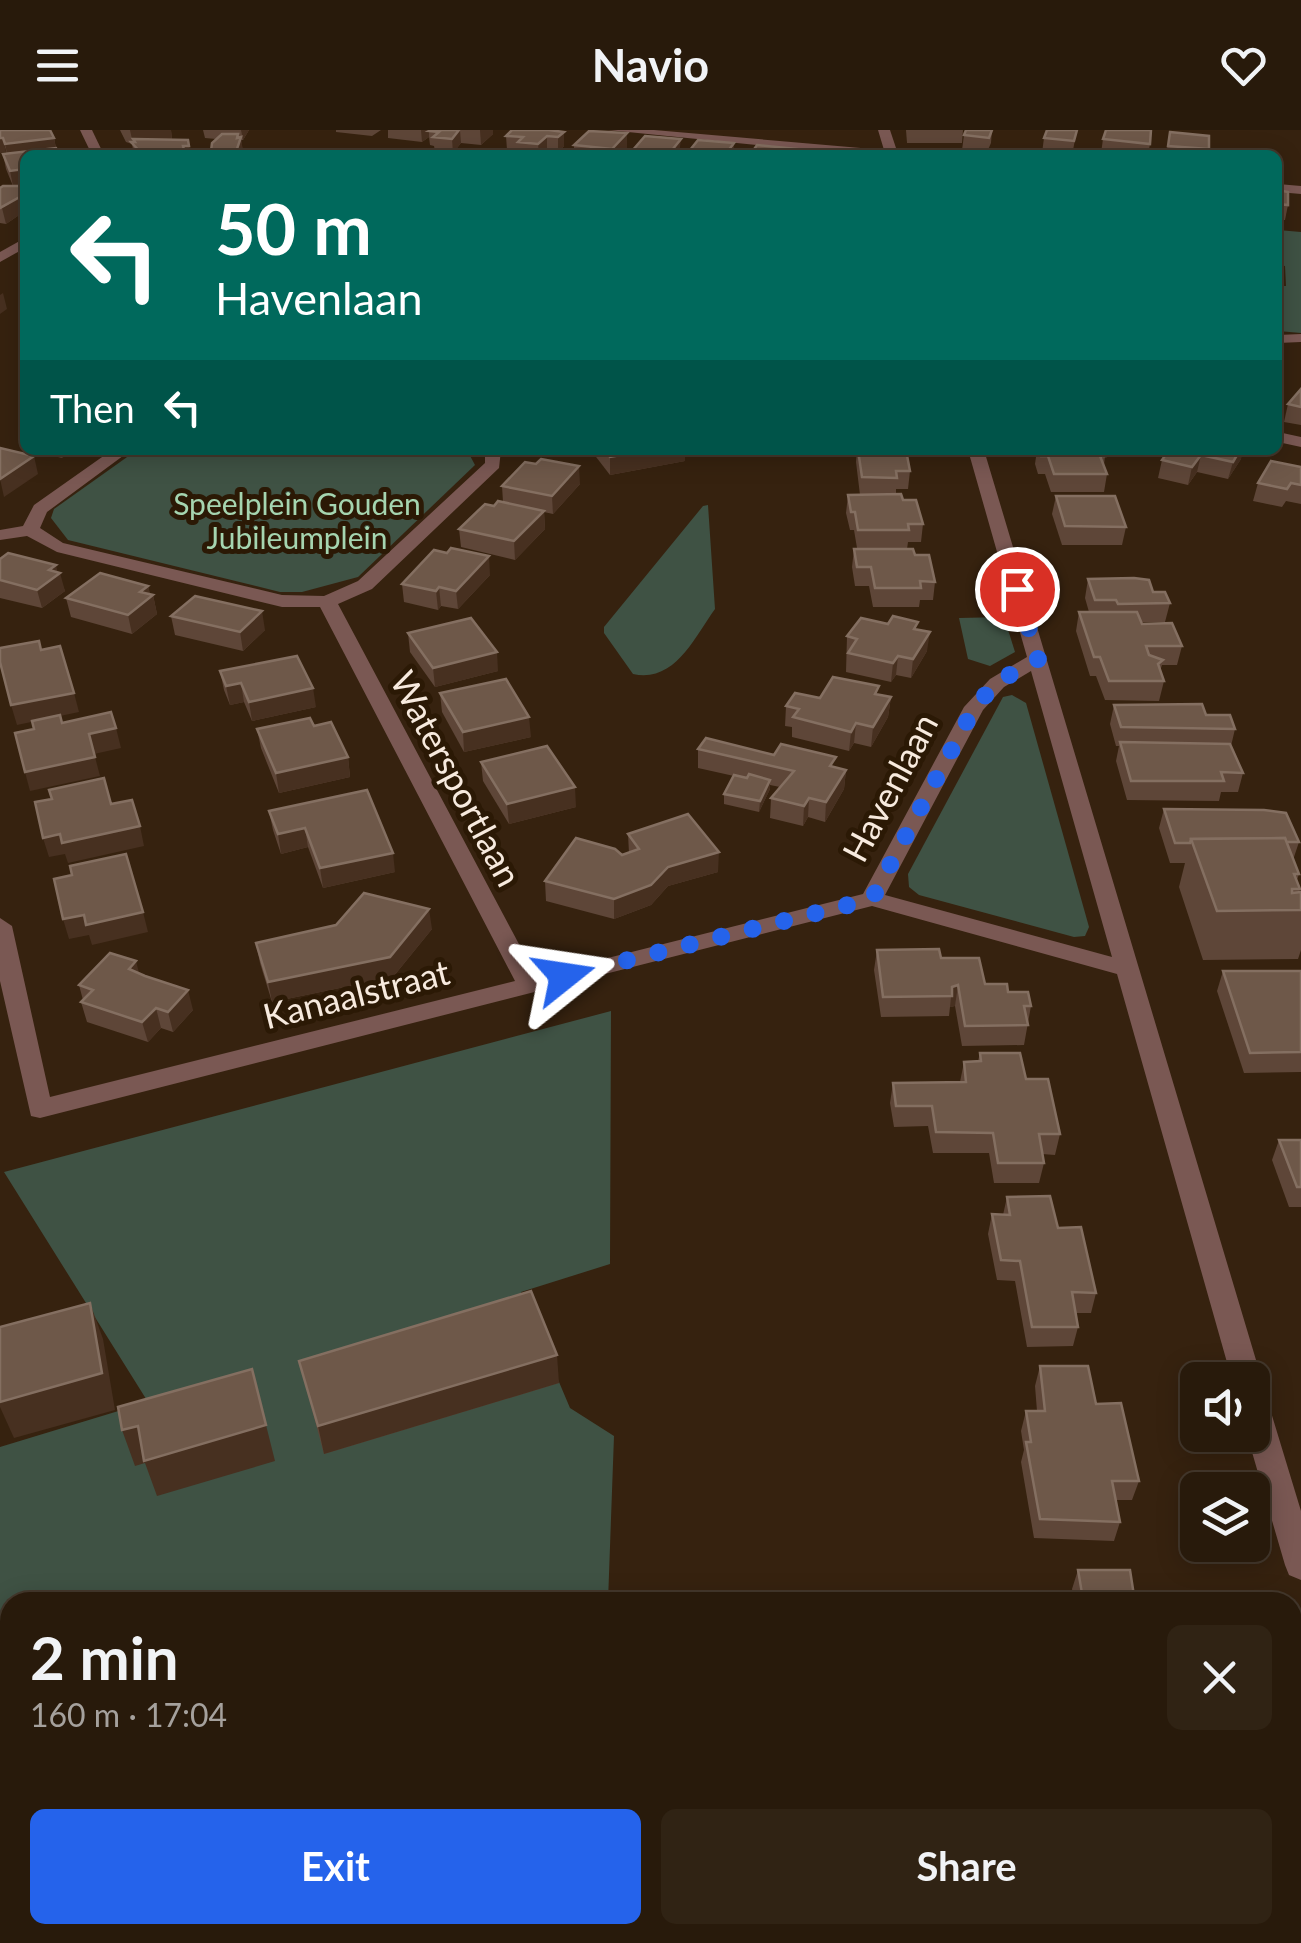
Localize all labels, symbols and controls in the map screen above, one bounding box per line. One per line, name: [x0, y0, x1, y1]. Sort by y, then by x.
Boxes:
icon: menu: [30, 38, 85, 93]
text: Navio: [592, 38, 709, 92]
icon: heart: [1216, 38, 1271, 93]
text: 50 m: [215, 186, 372, 270]
icon: left: [50, 190, 180, 320]
text: Havenlaan: [215, 271, 423, 325]
icon: left: [155, 380, 210, 435]
text: Then: [50, 385, 135, 431]
park label: Speelplein Gouden Jubileumplein: [173, 485, 421, 555]
pin: [975, 547, 1060, 632]
icon: arrive: [990, 562, 1045, 617]
street label: Watersportlaan: [383, 663, 531, 893]
street label: Havenlaan: [833, 706, 945, 868]
position arrow: [512, 924, 616, 1028]
street label: Kanaalstraat: [259, 949, 454, 1036]
map controls: [1180, 1362, 1270, 1562]
button: sound: [1180, 1362, 1270, 1452]
button: layers: [1180, 1472, 1270, 1562]
text: 2 min: [30, 1621, 179, 1693]
button: close: [1167, 1625, 1272, 1730]
text: 160 m · 17:04: [30, 1695, 227, 1734]
button: Exit: [30, 1809, 641, 1924]
button: Share: [661, 1809, 1272, 1924]

